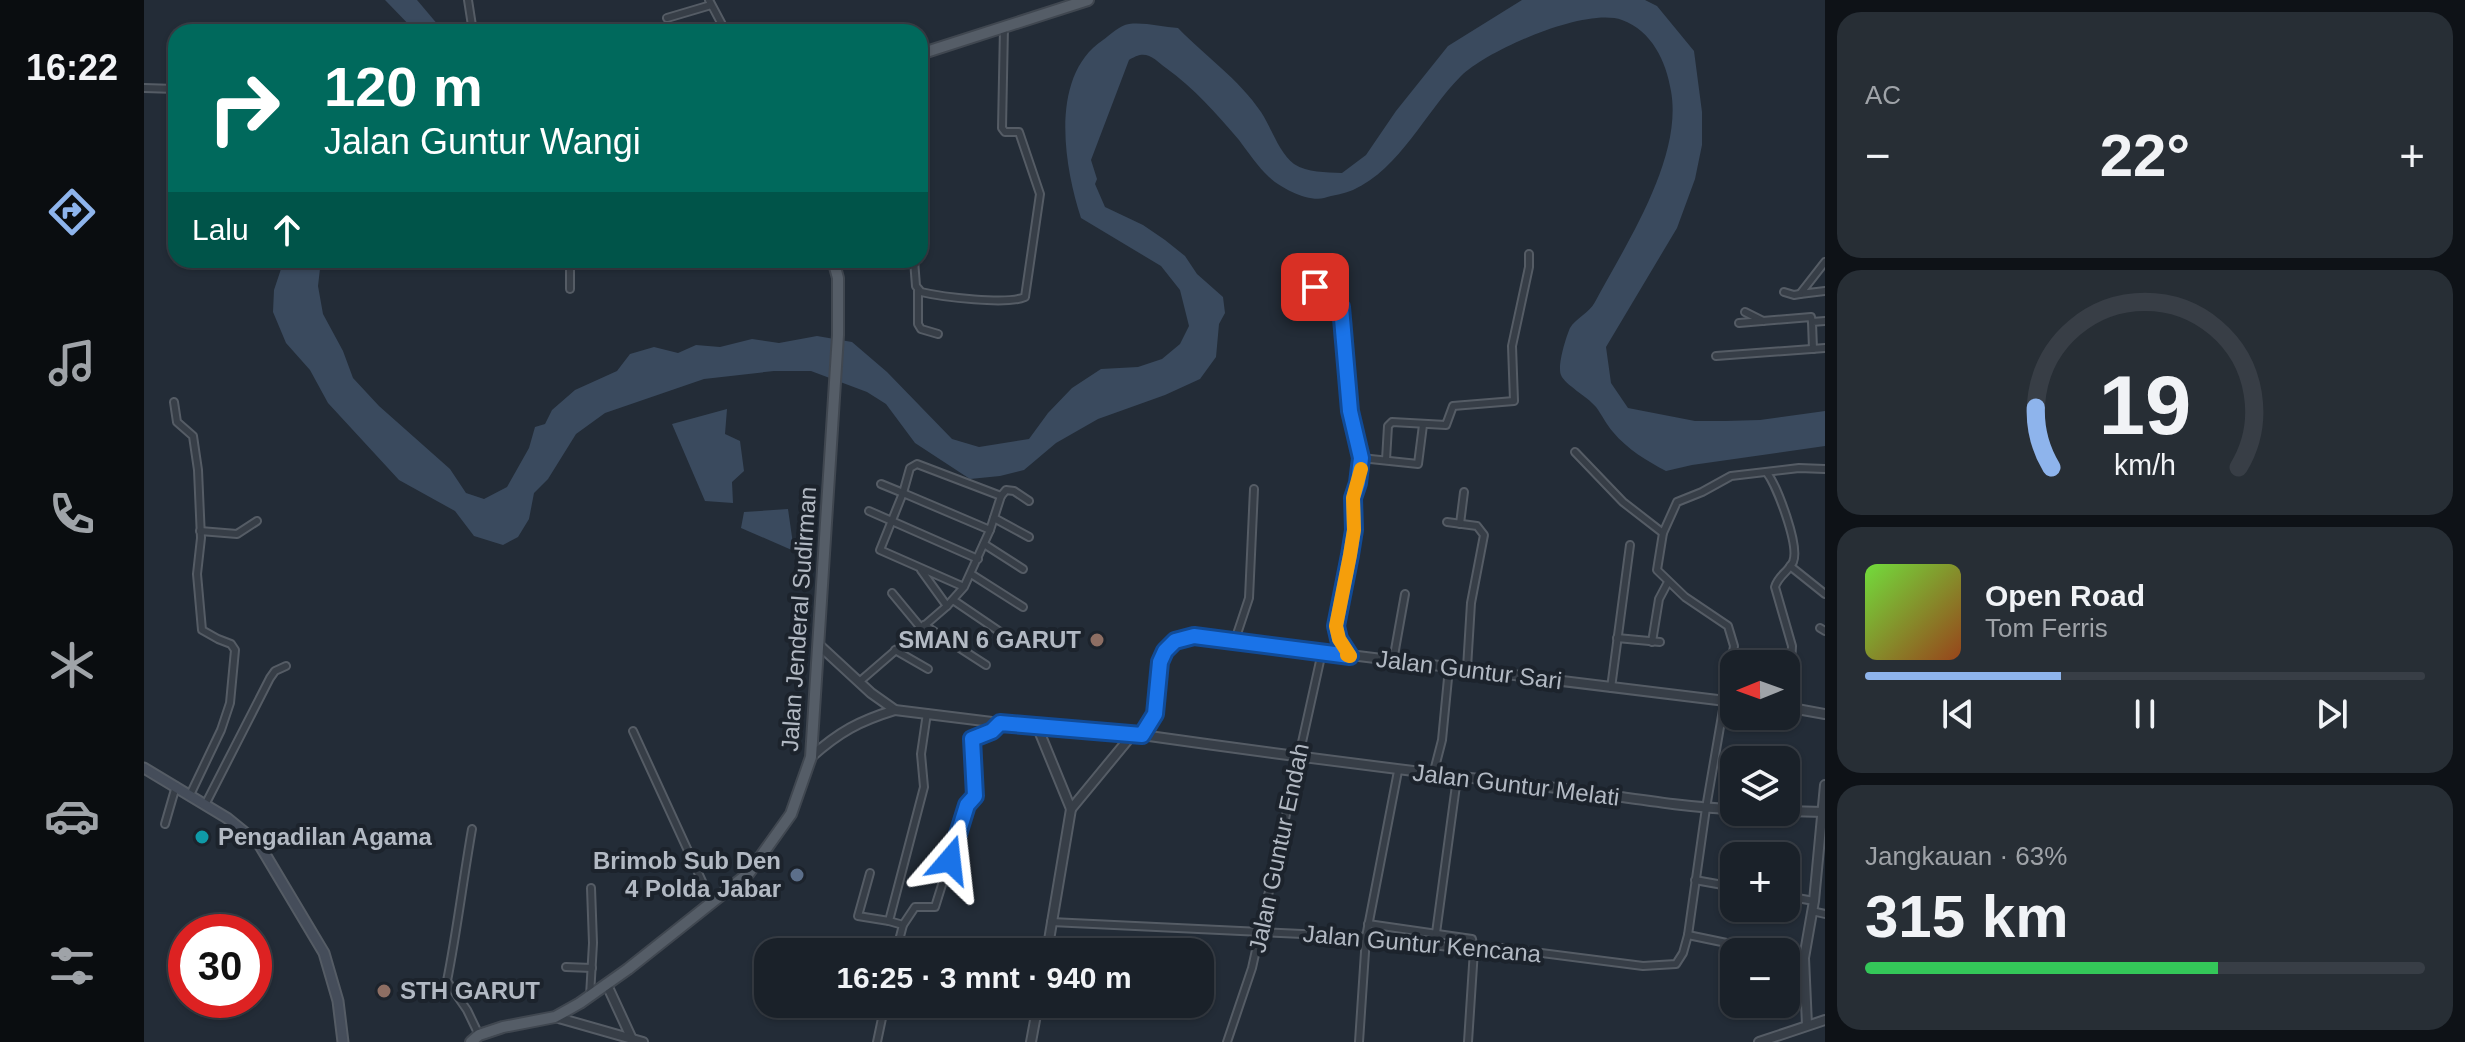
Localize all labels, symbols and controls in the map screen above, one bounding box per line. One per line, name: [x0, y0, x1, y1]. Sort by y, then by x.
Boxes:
text: 16:22: [26, 47, 118, 88]
text: 120 m: [324, 55, 483, 118]
icon: right: [192, 56, 296, 160]
text: AC: [1865, 80, 1901, 110]
text: Jalan Guntur Wangi: [324, 121, 641, 162]
text: 22°: [2100, 122, 2190, 189]
text: −: [1865, 131, 1891, 180]
text: +: [2399, 131, 2425, 180]
icon: directions: [44, 184, 100, 240]
icon: ahead: [265, 208, 309, 252]
text: Lalu: [192, 213, 249, 246]
pin: [1281, 253, 1349, 321]
icon: arrive: [1293, 265, 1337, 309]
icon: music: [44, 335, 100, 391]
text: 19: [2099, 359, 2191, 452]
text: km/h: [2114, 449, 2176, 481]
icon: phone: [44, 486, 100, 542]
street label: Jalan Jenderal Sudirman: [776, 486, 821, 752]
text: Open Road: [1985, 579, 2145, 612]
text: Tom Ferris: [1985, 613, 2108, 643]
place label: SMAN 6 GARUT: [898, 626, 1081, 653]
marker: SMAN 6 GARUT: [1088, 631, 1106, 649]
icon: climate: [44, 637, 100, 693]
street label: Jalan Guntur Sari: [1375, 645, 1563, 694]
north arrow: [1720, 650, 1800, 730]
map controls: [1720, 650, 1800, 1018]
icon: previous: [1936, 692, 1980, 736]
icon: pause: [2123, 692, 2167, 736]
icon: next: [2310, 692, 2354, 736]
street label: Jalan Guntur Endah: [1243, 741, 1314, 955]
button: layers: [1720, 746, 1800, 826]
street label: Jalan Guntur Melati: [1411, 758, 1621, 811]
icon: car: [44, 788, 100, 844]
position arrow: [908, 818, 992, 902]
place label: Pengadilan Agama: [218, 823, 432, 850]
marker: Pengadilan Agama: [193, 828, 211, 846]
text: Jangkauan · 63%: [1865, 841, 2067, 871]
button: +: [1720, 842, 1800, 922]
place label: Brimob Sub Den 4 Polda Jabar: [593, 847, 781, 902]
marker: Brimob Sub Den 4 Polda Jabar: [788, 866, 806, 884]
text: 315 km: [1865, 883, 2069, 950]
speed limit sign: 30: [168, 914, 272, 1018]
street label: Jalan Guntur Kencana: [1302, 920, 1543, 967]
icon: filters: [44, 938, 100, 994]
button: −: [1720, 938, 1800, 1018]
text: 16:25 · 3 mnt · 940 m: [836, 961, 1132, 994]
place label: STH GARUT: [400, 977, 540, 1004]
marker: STH GARUT: [375, 982, 393, 1000]

